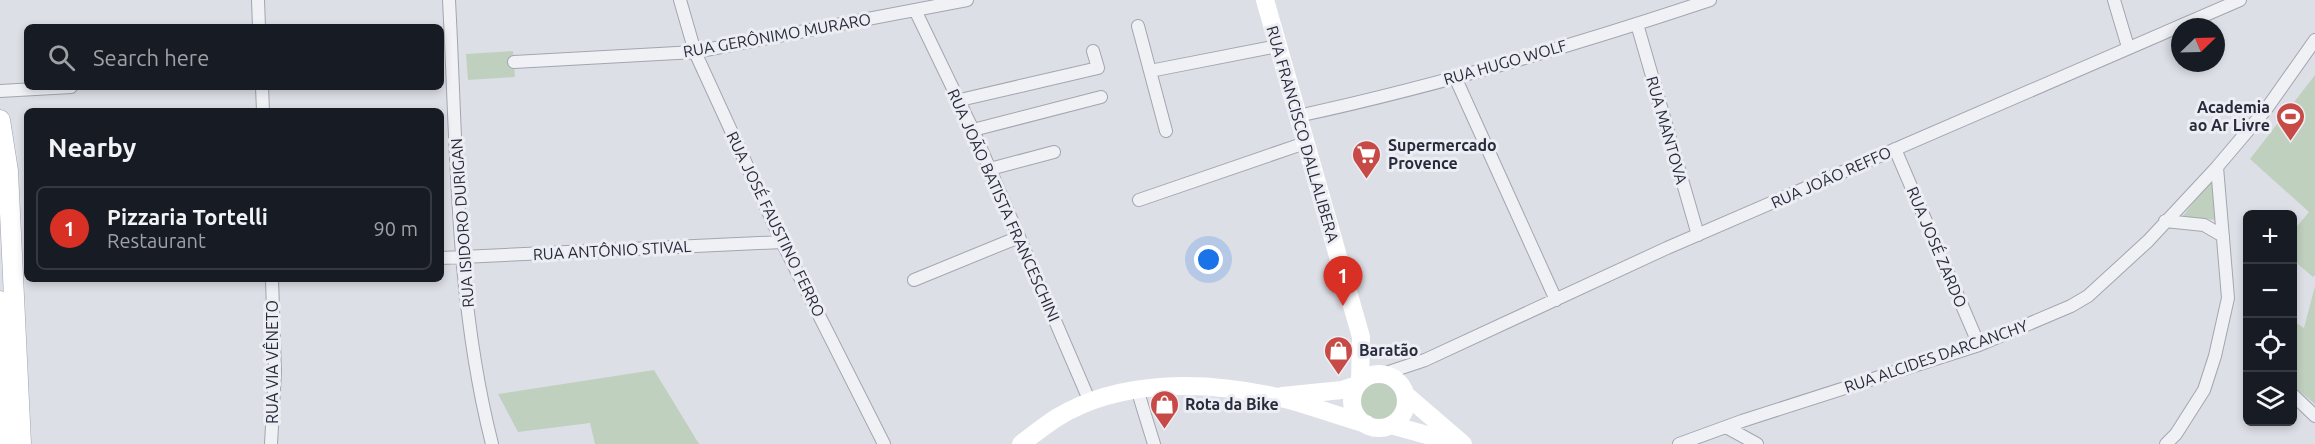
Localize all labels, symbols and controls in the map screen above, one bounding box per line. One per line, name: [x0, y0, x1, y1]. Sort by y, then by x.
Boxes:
street label: RUA GERÔNIMO MURARO: [681, 9, 872, 60]
north arrow: [2171, 18, 2225, 72]
search box: [24, 24, 444, 90]
street label: RUA FRANCISCO DALLALIBERA: [1263, 24, 1343, 245]
street label: RUA HUGO WOLF: [1441, 36, 1569, 88]
icon: search: [45, 41, 78, 74]
text: Search here: [93, 45, 209, 70]
street label: RUA MANTOVA: [1643, 74, 1691, 187]
street label: RUA JOÃO BATISTA FRANCESCHINI: [944, 85, 1065, 324]
place label: Academia ao Ar Livre: [2189, 98, 2270, 134]
sports icon: Academia ao Ar Livre: [2275, 100, 2307, 142]
street label: RUA JOSÉ FAUSTINO FERRO: [723, 128, 831, 320]
text: Nearby: [48, 133, 136, 162]
place label: Supermercado Provence: [1388, 136, 1497, 172]
street label: RUA ISIDORO DURIGAN: [447, 138, 477, 308]
supermarket icon: Supermercado Provence: [1351, 138, 1383, 180]
street label: RUA JOÃO REFFO: [1768, 142, 1894, 212]
street label: RUA JOSÉ ZARDO: [1903, 183, 1972, 310]
text: Pizzaria Tortelli: [107, 204, 268, 229]
map controls: [2243, 210, 2297, 426]
button: +: [2243, 210, 2297, 264]
text: 1: [64, 217, 75, 240]
text: 90 m: [374, 217, 418, 240]
text: Restaurant: [107, 229, 206, 252]
street label: RUA ANTÔNIO STIVAL: [532, 236, 692, 263]
your location: [1194, 245, 1223, 274]
pin: 1: [1324, 256, 1362, 306]
button: −: [2243, 264, 2297, 318]
street label: RUA VIA VÊNETO: [262, 300, 281, 424]
street label: RUA ALCIDES DARCANCHY: [1842, 316, 2031, 396]
button: locate: [2243, 318, 2297, 372]
shop icon: Baratão: [1322, 334, 1354, 376]
place label: Baratão: [1359, 341, 1418, 359]
button: layers: [2243, 372, 2297, 426]
shop icon: Rota da Bike: [1148, 388, 1180, 430]
place label: Rota da Bike: [1185, 395, 1279, 413]

